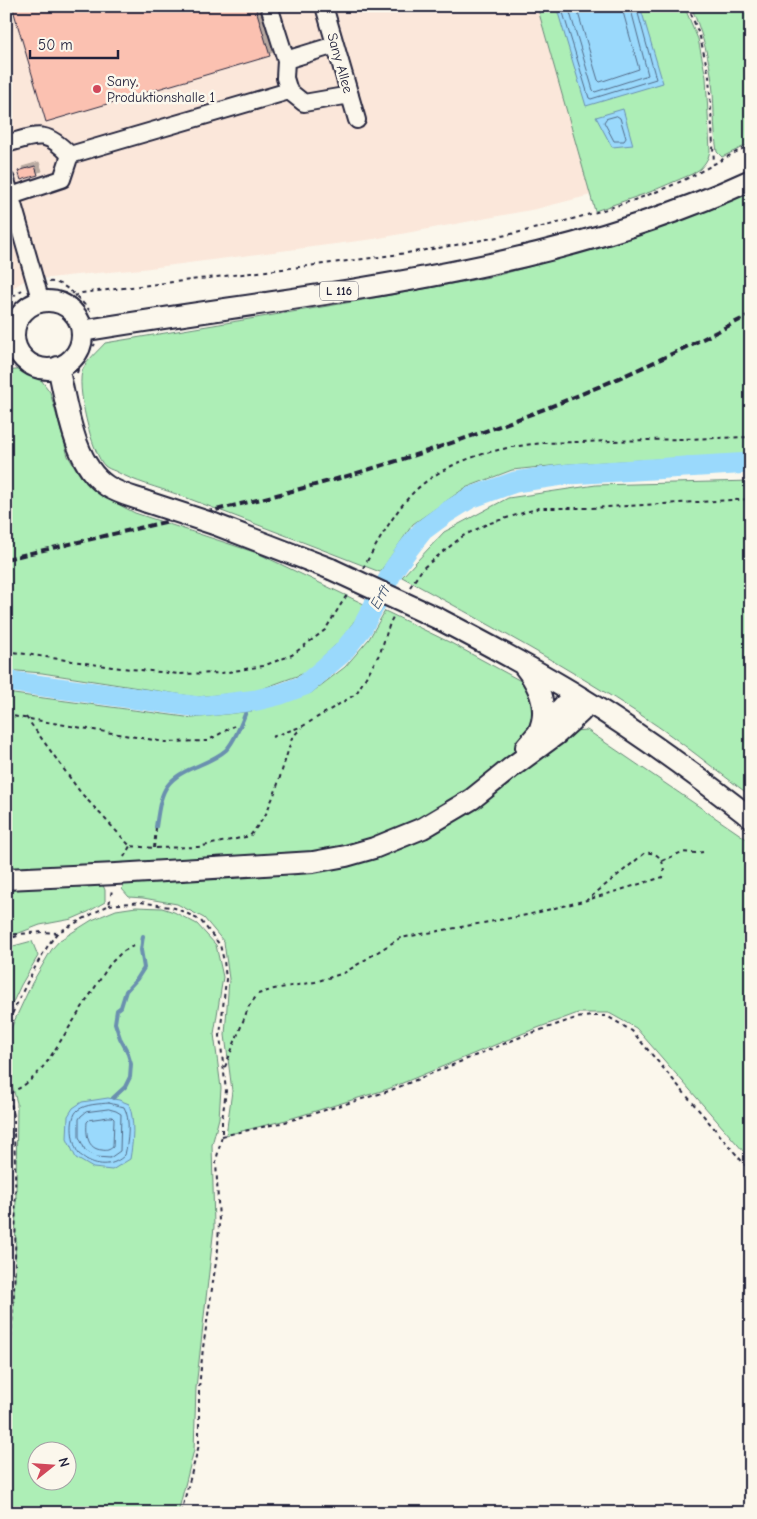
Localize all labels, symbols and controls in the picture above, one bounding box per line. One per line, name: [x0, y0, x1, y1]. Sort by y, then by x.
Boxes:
scale bar: [30, 28, 118, 60]
street label: Sany Allee: [323, 31, 357, 95]
text: 50 m: [38, 36, 73, 54]
place label: Sany, Produktionshalle 1: [107, 73, 215, 106]
marker: Sany, Produktionshalle 1: [91, 83, 103, 95]
road number: L 116: [320, 282, 358, 300]
water label: Erft: [366, 581, 394, 612]
north arrow: [28, 1442, 78, 1492]
text: N: [54, 1455, 73, 1469]

